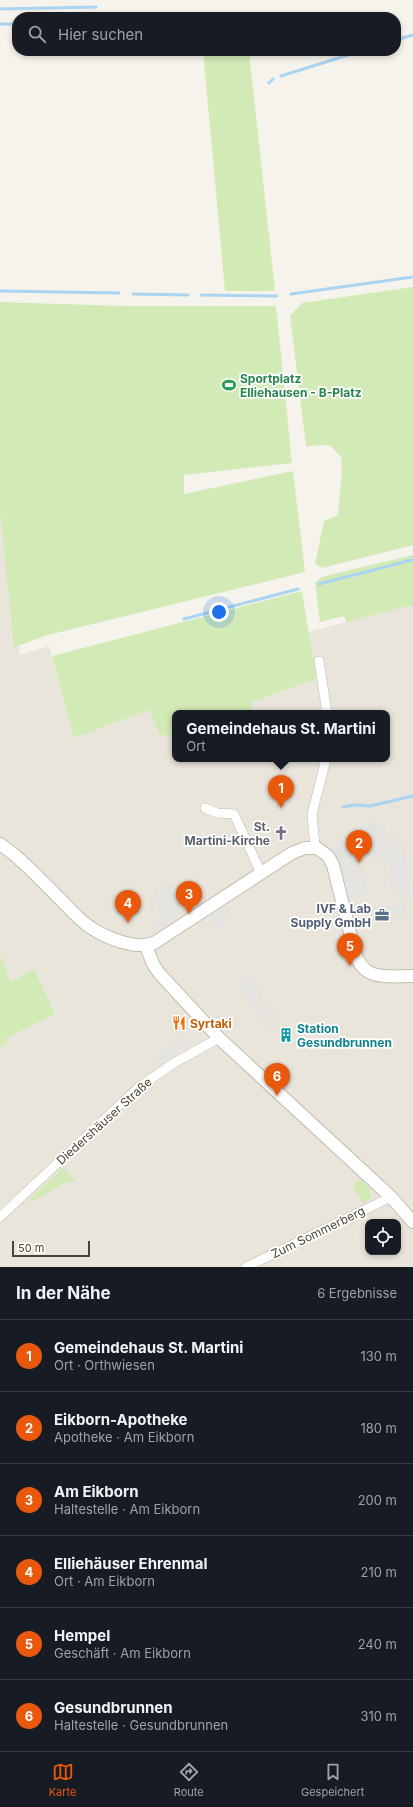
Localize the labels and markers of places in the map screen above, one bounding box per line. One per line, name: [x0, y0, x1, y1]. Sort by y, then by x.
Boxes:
place label: Sportplatz Elliehausen - B-Platz: [240, 371, 362, 400]
sports icon: Sportplatz Elliehausen - B-Platz: [221, 377, 237, 393]
pin: 1: [268, 775, 294, 808]
place label: St. Martini-Kirche: [185, 819, 270, 848]
church icon: St. Martini-Kirche: [273, 825, 289, 841]
pin: 2: [346, 830, 372, 863]
pin: 3: [176, 881, 202, 914]
pin: 4: [115, 890, 141, 923]
place label: IVF & Lab Supply GmbH: [291, 901, 371, 930]
office icon: IVF & Lab Supply GmbH: [374, 907, 390, 923]
pin: 5: [337, 933, 363, 966]
restaurant icon: Syrtaki: [171, 1015, 187, 1031]
place label: Syrtaki: [190, 1016, 232, 1031]
place label: Station Gesundbrunnen: [297, 1021, 392, 1050]
building icon: Station Gesundbrunnen: [278, 1027, 294, 1043]
pin: 6: [264, 1063, 290, 1096]

